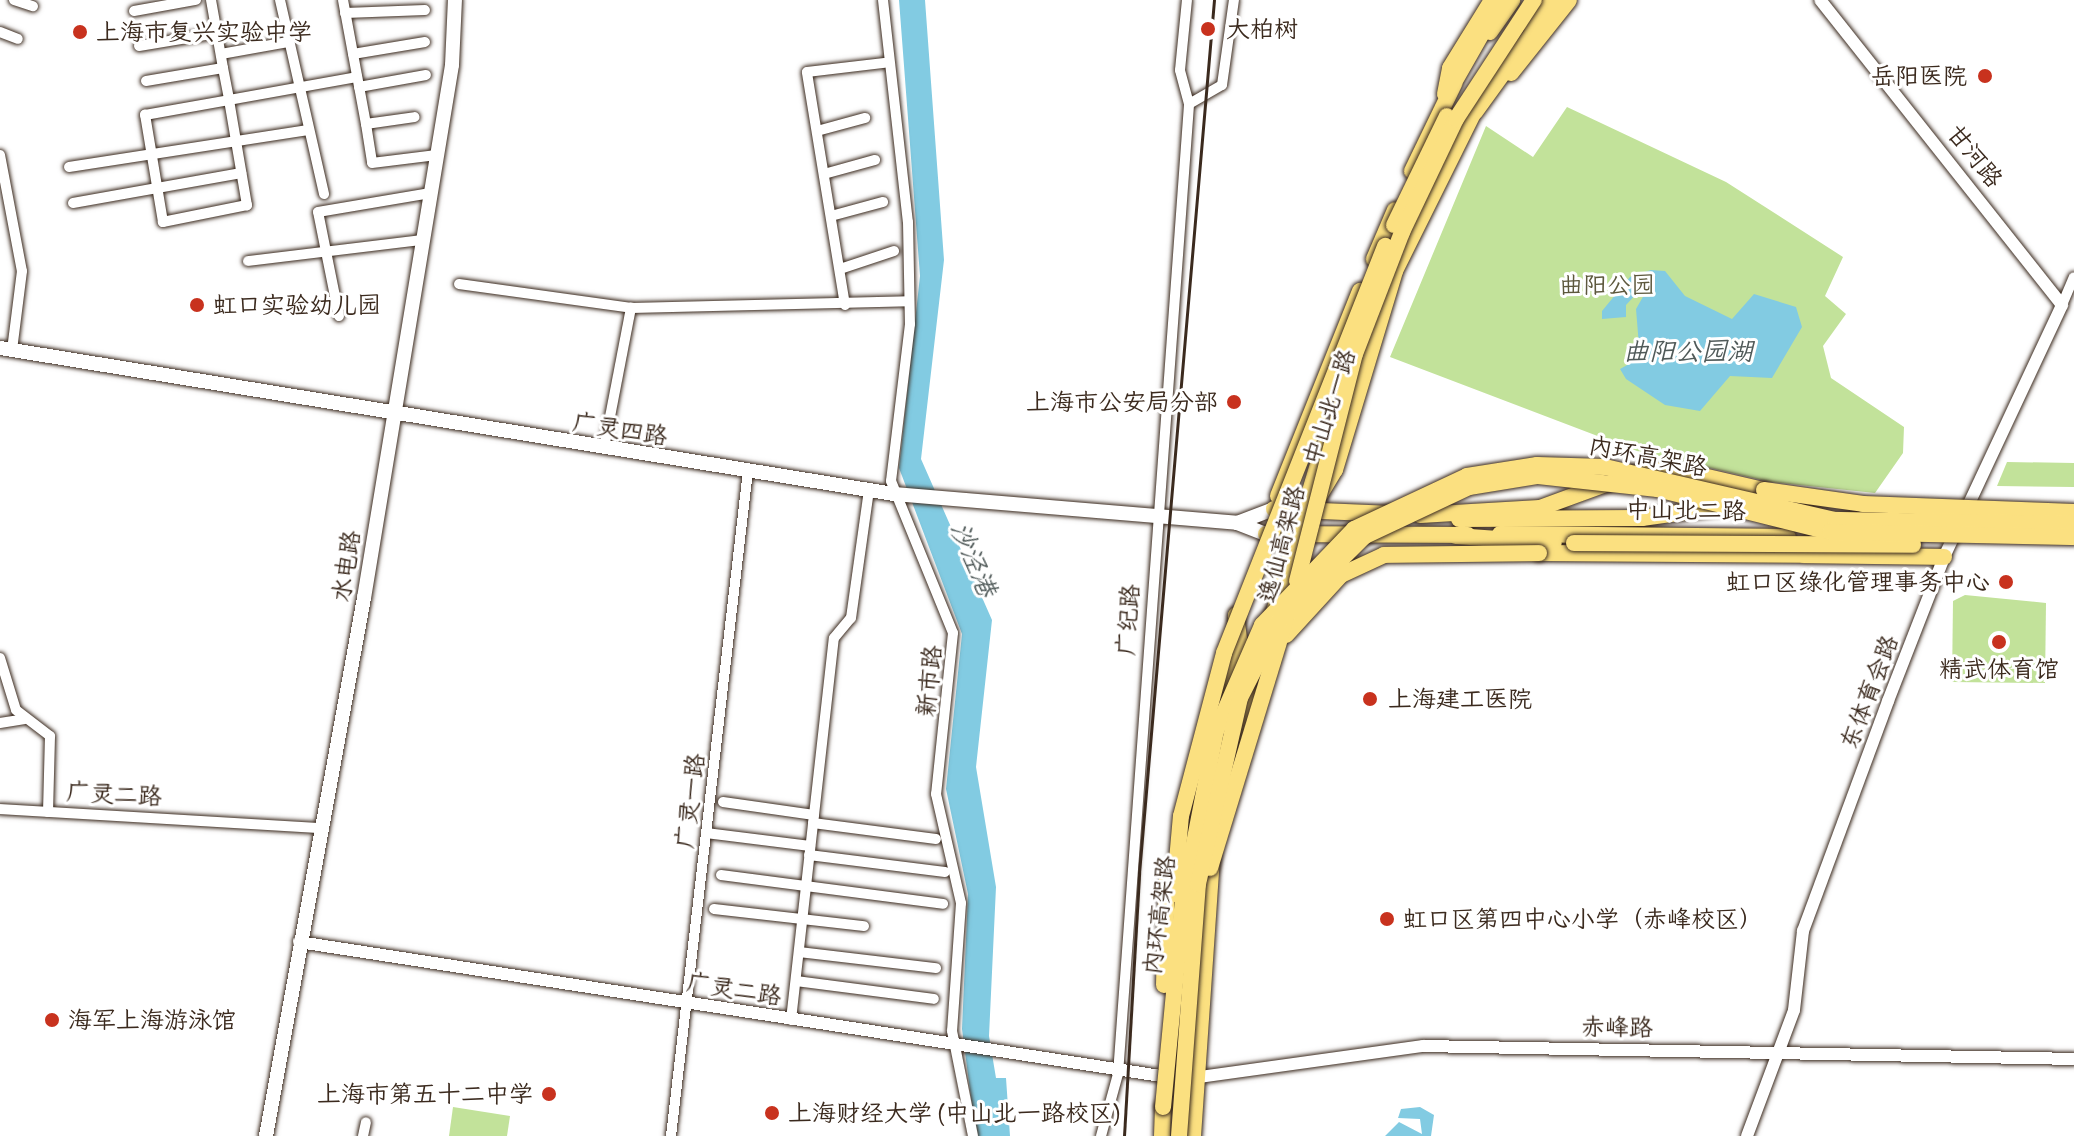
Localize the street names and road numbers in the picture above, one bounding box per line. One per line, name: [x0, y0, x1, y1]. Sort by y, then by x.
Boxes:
street label: 甘河路: [1941, 119, 2009, 193]
street label: 中山北一路: [1297, 345, 1361, 469]
street label: 广灵四路: [570, 407, 670, 451]
street label: 内环高架路: [1586, 430, 1710, 482]
street label: 逸仙高架路: [1252, 482, 1310, 606]
street label: 中山北二路: [1626, 495, 1746, 525]
street label: 水电路: [326, 528, 366, 604]
street label: 广纪路: [1111, 583, 1145, 657]
street label: 东体育会路: [1834, 631, 1904, 753]
street label: 新市路: [911, 644, 947, 718]
street label: 广灵一路: [670, 752, 710, 850]
street label: 广灵二路: [65, 777, 163, 811]
street label: 内环高架路: [1137, 854, 1181, 976]
street label: 广灵二路: [684, 967, 784, 1011]
street label: 赤峰路: [1581, 1012, 1653, 1042]

